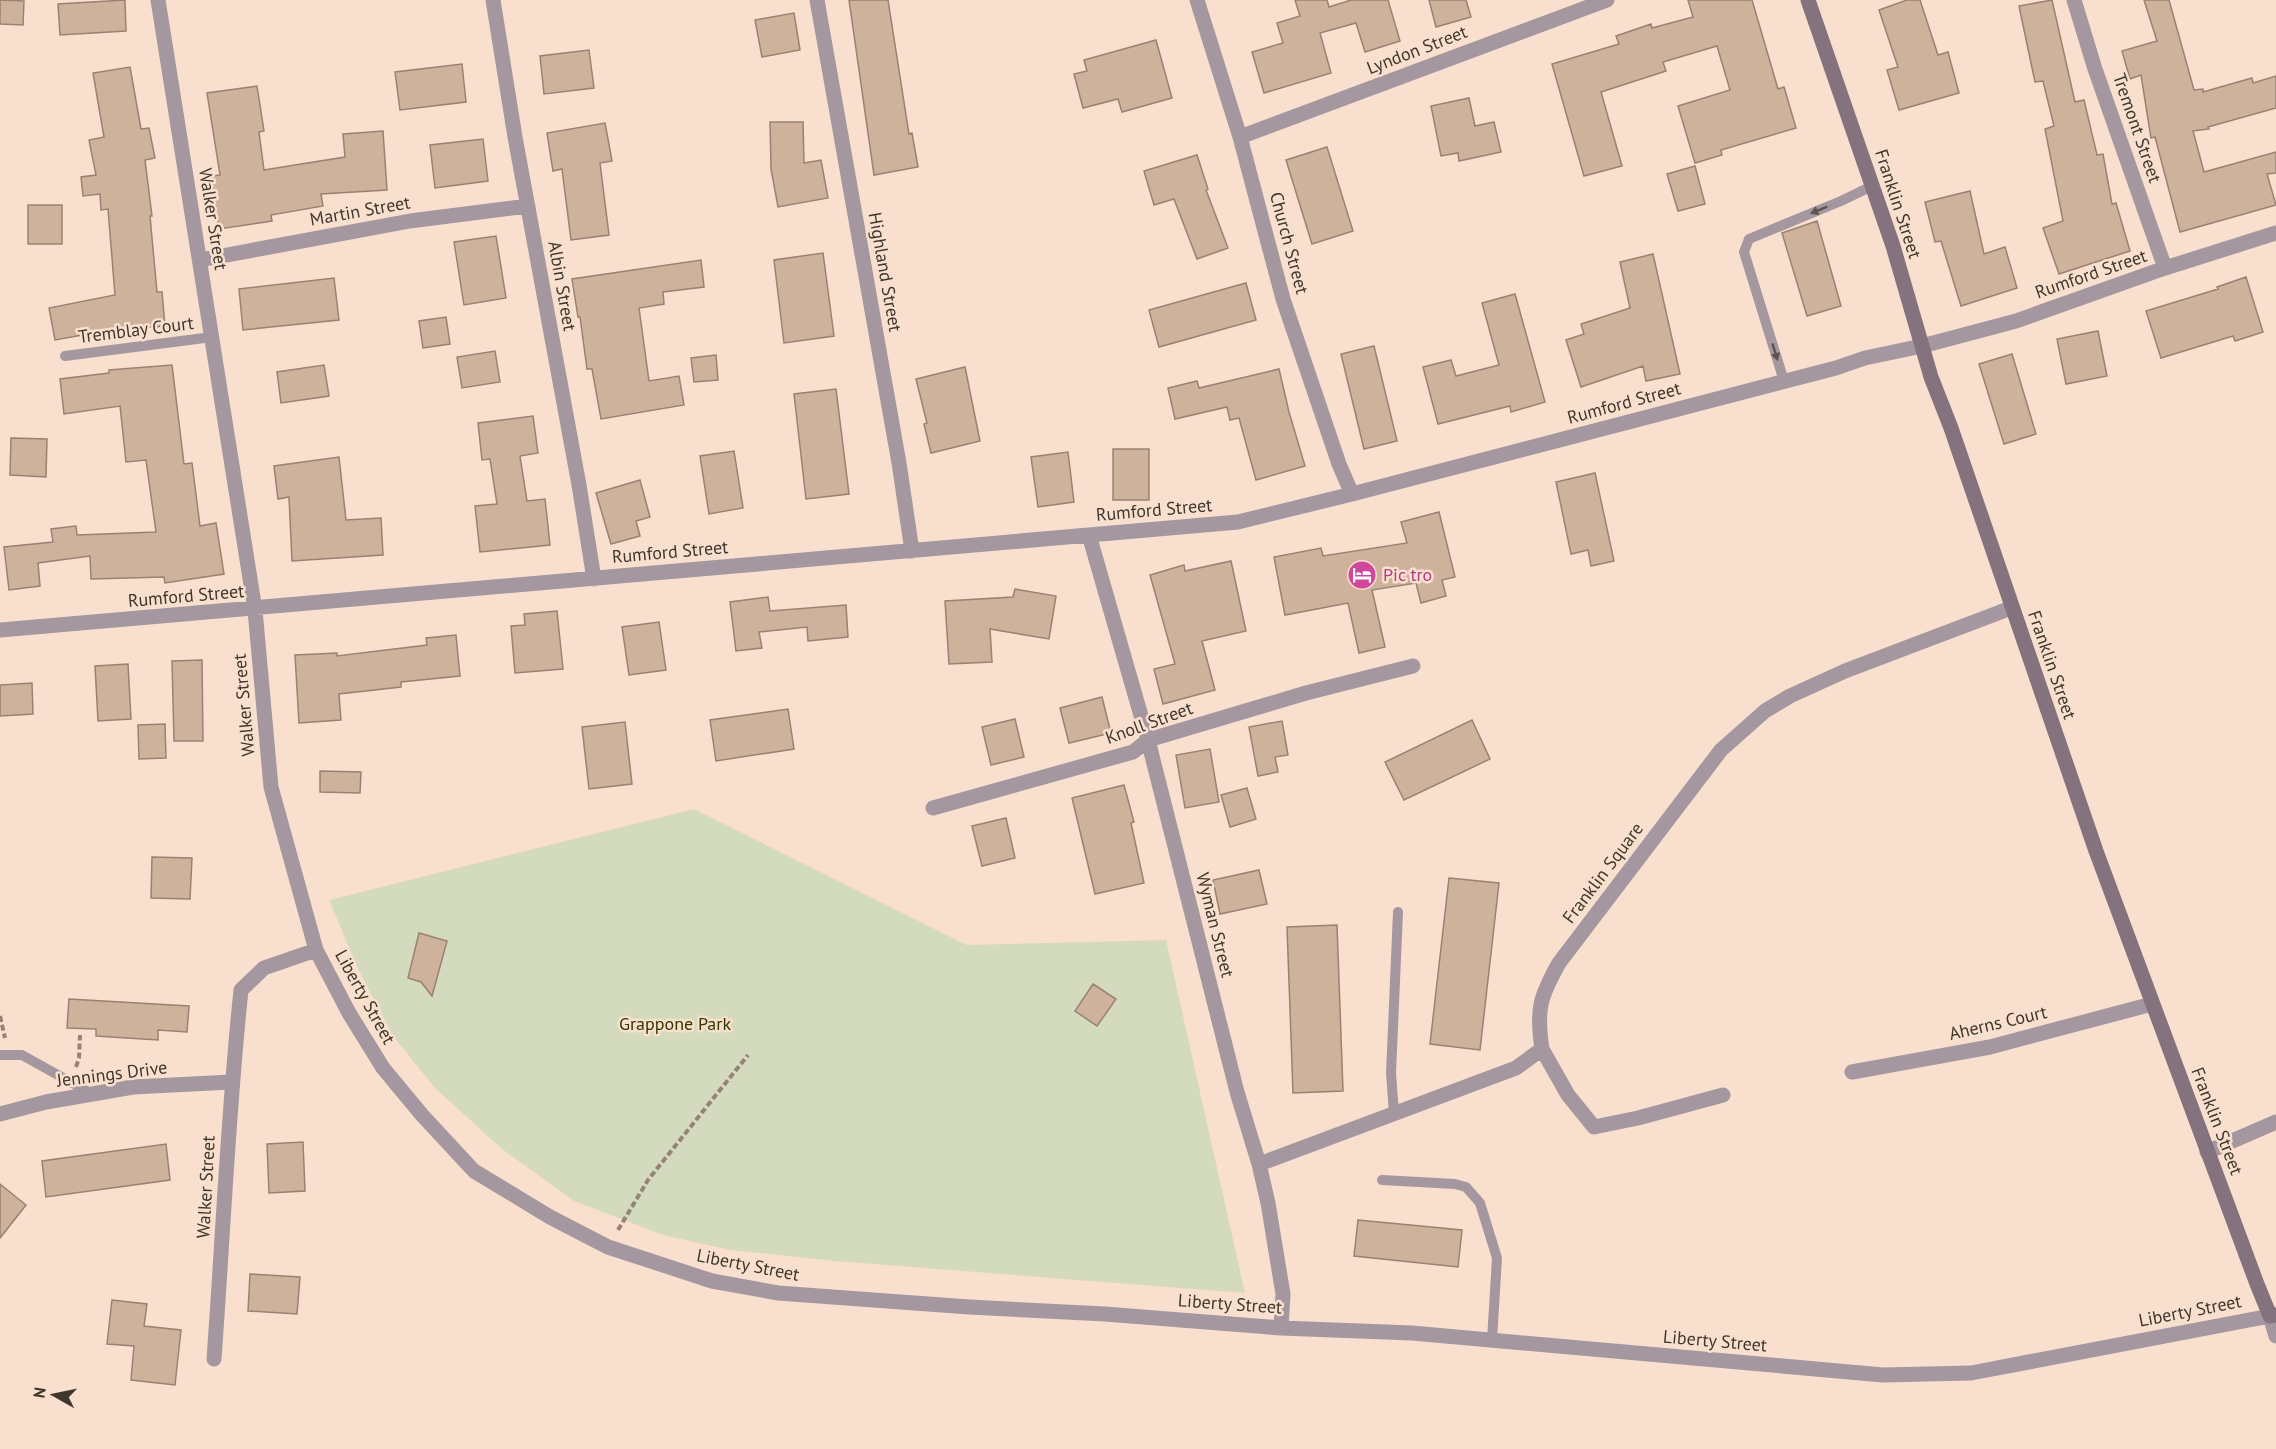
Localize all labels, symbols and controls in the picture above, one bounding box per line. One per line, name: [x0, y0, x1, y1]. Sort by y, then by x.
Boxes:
street label: Lyndon Street: [1363, 20, 1470, 79]
street label: Tremont Street: [2108, 70, 2167, 186]
street label: Franklin Street: [1870, 146, 1927, 261]
street label: Walker Street: [194, 166, 233, 271]
street label: Church Street: [1265, 189, 1314, 296]
street label: Martin Street: [308, 190, 412, 231]
one-way arrow: [1809, 205, 1827, 215]
street label: Highland Street: [864, 210, 907, 333]
street label: Albin Street: [543, 239, 582, 333]
street label: Rumford Street: [2032, 244, 2150, 303]
street label: Tremblay Court: [77, 311, 195, 348]
one-way arrow: [1771, 344, 1780, 362]
street label: Rumford Street: [1565, 376, 1683, 429]
street label: Rumford Street: [1095, 493, 1213, 526]
street label: Rumford Street: [611, 535, 729, 568]
hotel icon: Pic tro: [1346, 559, 1378, 591]
place label: Pic tro: [1383, 563, 1432, 586]
street label: Rumford Street: [127, 579, 245, 612]
street label: Franklin Street: [2023, 607, 2082, 722]
street label: Walker Street: [228, 653, 259, 757]
street label: Knoll Street: [1102, 696, 1196, 749]
street label: Franklin Square: [1557, 818, 1648, 928]
street label: Wyman Street: [1191, 870, 1240, 980]
street label: Liberty Street: [330, 946, 401, 1048]
street label: Aherns Court: [1947, 1000, 2049, 1045]
park label: Grappone Park: [619, 1012, 731, 1035]
street label: Jennings Drive: [54, 1055, 168, 1092]
street label: Franklin Street: [2186, 1064, 2249, 1178]
street label: Walker Street: [191, 1135, 220, 1239]
street label: Liberty Street: [695, 1243, 801, 1286]
street label: Liberty Street: [1177, 1288, 1283, 1319]
street label: Liberty Street: [2137, 1289, 2243, 1332]
street label: Liberty Street: [1662, 1325, 1768, 1357]
north arrow: [24, 1365, 84, 1425]
text: N: [28, 1386, 50, 1399]

